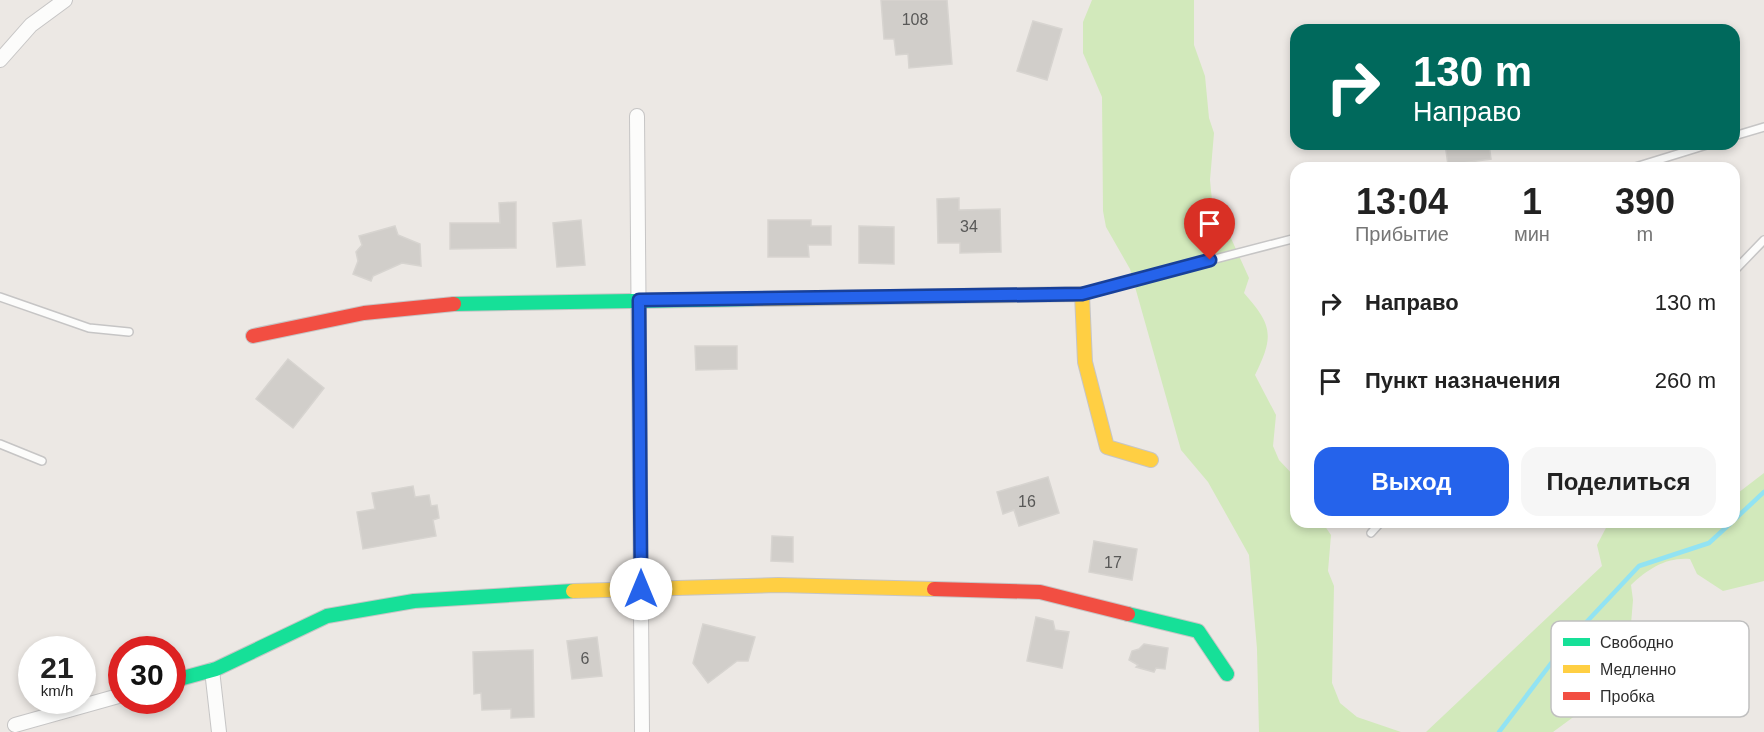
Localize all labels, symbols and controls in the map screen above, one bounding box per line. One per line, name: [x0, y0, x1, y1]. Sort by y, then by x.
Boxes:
house number: 108: [902, 11, 928, 28]
icon: right: [1314, 48, 1392, 126]
text: 130 m: [1413, 48, 1532, 95]
text: Направо: [1413, 97, 1521, 127]
text: 13:04: [1356, 181, 1448, 222]
text: 1: [1522, 181, 1542, 222]
text: 390: [1615, 181, 1675, 222]
pin: [1184, 198, 1235, 260]
icon: arrive: [1193, 207, 1226, 240]
house number: 34: [960, 218, 978, 235]
text: Прибытие: [1355, 223, 1449, 245]
text: мин: [1514, 223, 1550, 245]
text: m: [1637, 223, 1653, 245]
icon: right: [1314, 287, 1347, 320]
text: Направо: [1365, 290, 1459, 315]
text: 130 m: [1655, 290, 1716, 315]
icon: arrive: [1314, 365, 1347, 398]
text: Пункт назначения: [1365, 368, 1561, 393]
text: 260 m: [1655, 368, 1716, 393]
button: Выход: [1314, 447, 1509, 516]
button: Поделиться: [1521, 447, 1716, 516]
house number: 16: [1018, 493, 1036, 510]
house number: 17: [1104, 554, 1122, 571]
position arrow: [609, 557, 673, 621]
legend: [1551, 621, 1749, 717]
text: Свободно: [1600, 634, 1674, 651]
speed limit sign: 30: [108, 636, 186, 714]
house number: 6: [581, 650, 590, 667]
text: 21: [40, 651, 74, 684]
text: Медленно: [1600, 661, 1676, 678]
text: km/h: [41, 682, 73, 699]
text: Пробка: [1600, 688, 1655, 705]

